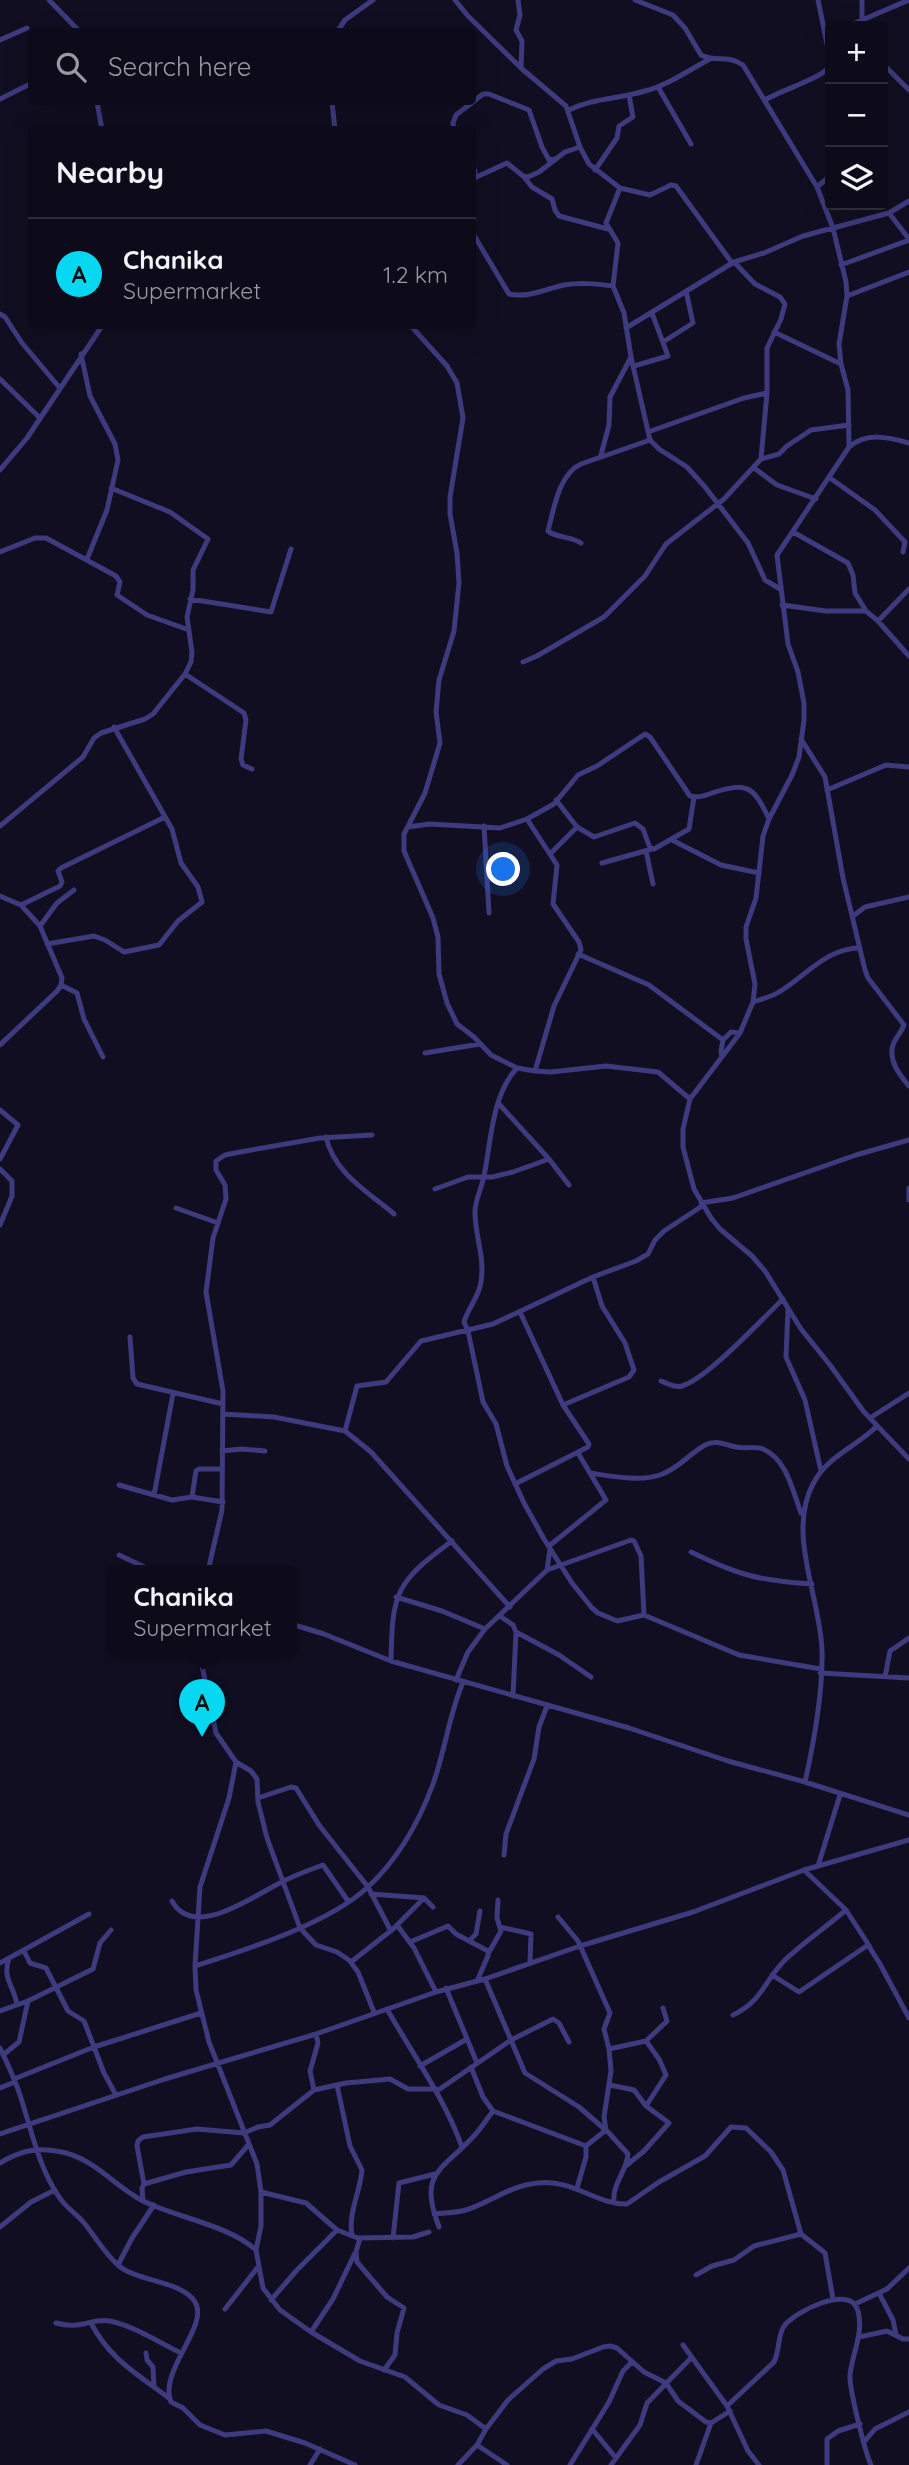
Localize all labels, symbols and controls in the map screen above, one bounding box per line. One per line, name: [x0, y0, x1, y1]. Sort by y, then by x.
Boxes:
map controls: [825, 21, 888, 210]
button: +: [825, 21, 888, 84]
search box: [28, 28, 476, 105]
icon: search: [52, 48, 90, 86]
text: Search here: [108, 50, 252, 83]
button: −: [825, 84, 888, 147]
button: layers: [825, 147, 888, 210]
text: Nearby: [56, 153, 164, 191]
text: Chanika: [123, 243, 224, 276]
text: A: [72, 260, 86, 289]
text: 1.2 km: [383, 260, 448, 289]
text: Supermarket: [123, 276, 261, 305]
your location: [486, 852, 520, 886]
popup: [108, 1565, 297, 1656]
text: Chanika: [133, 1580, 234, 1613]
text: Supermarket: [133, 1613, 272, 1642]
pin: A: [179, 1679, 225, 1737]

